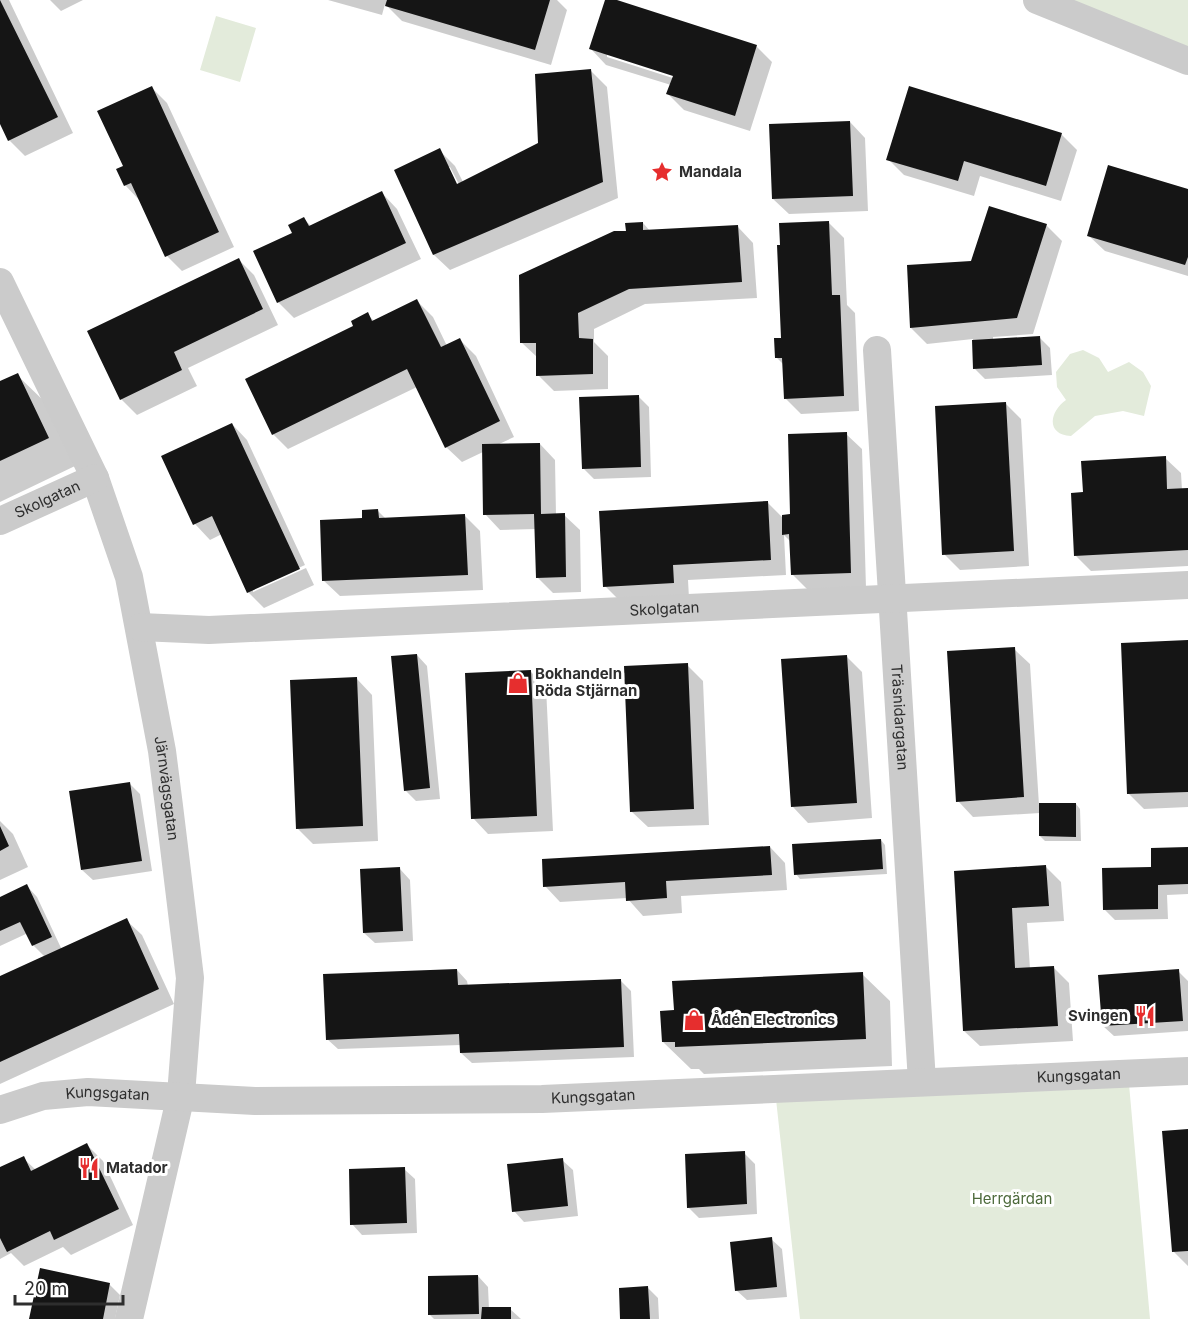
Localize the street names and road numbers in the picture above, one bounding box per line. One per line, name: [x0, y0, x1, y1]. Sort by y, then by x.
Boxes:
street label: Skolgatan: [11, 476, 83, 522]
street label: Skolgatan: [629, 597, 700, 620]
street label: Träsnidargatan: [887, 664, 913, 771]
street label: Järnvägsgatan: [150, 734, 183, 842]
street label: Kungsgatan: [1036, 1064, 1121, 1087]
street label: Kungsgatan: [65, 1082, 150, 1104]
street label: Kungsgatan: [551, 1085, 636, 1108]

